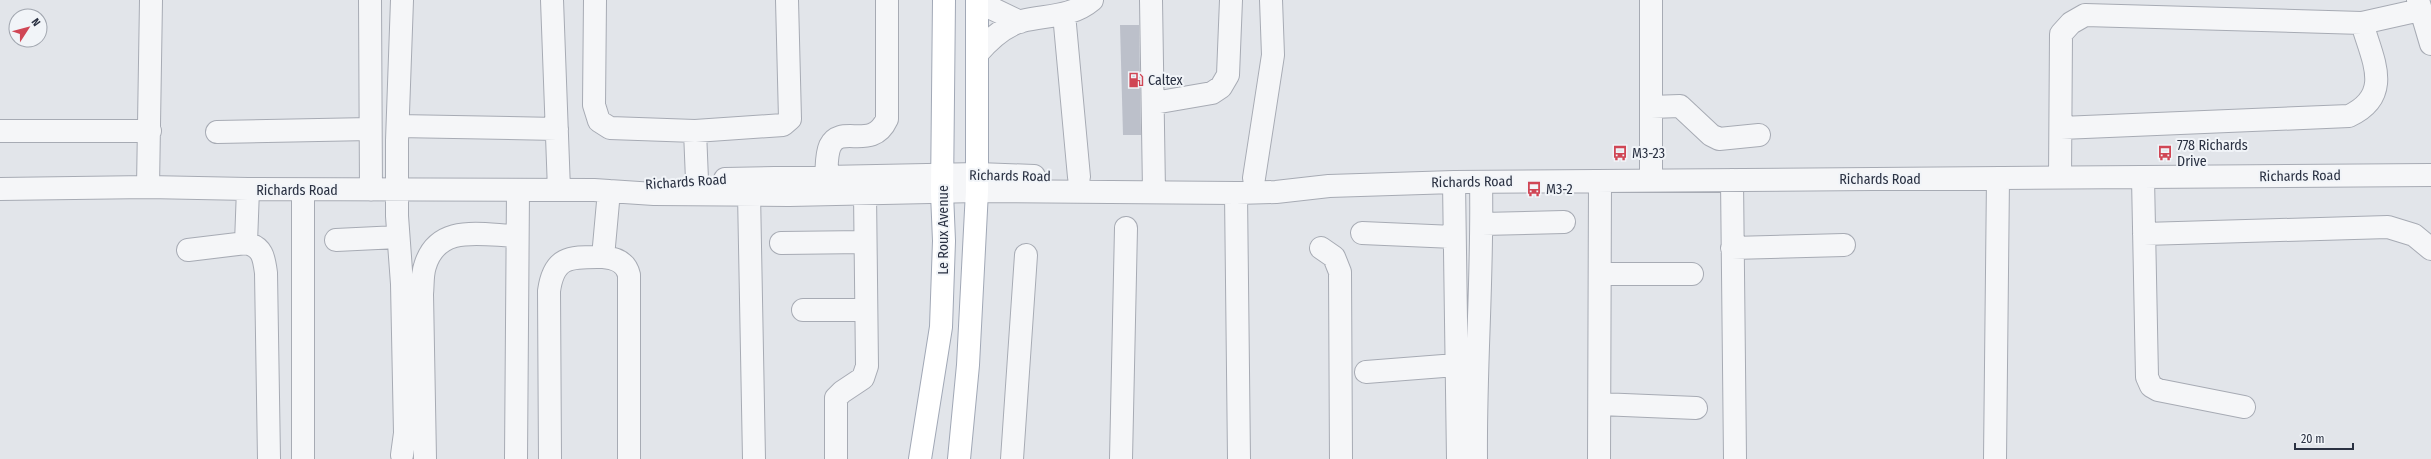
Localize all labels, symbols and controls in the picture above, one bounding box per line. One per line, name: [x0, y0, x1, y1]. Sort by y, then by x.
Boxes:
north arrow: [8, 8, 48, 48]
text: N: [28, 16, 43, 29]
fuel station icon: Caltex: [1127, 71, 1145, 89]
place label: Caltex: [1148, 72, 1184, 89]
place label: 778 Richards Drive: [2177, 137, 2248, 170]
bus stop icon: M3-23: [1611, 144, 1629, 162]
bus stop icon: 778 Richards Drive: [2156, 144, 2174, 162]
place label: M3-23: [1632, 145, 1665, 162]
street label: Richards Road: [969, 167, 1051, 185]
street label: Richards Road: [2259, 167, 2341, 185]
street label: Richards Road: [645, 171, 727, 193]
street label: Richards Road: [1839, 171, 1921, 188]
street label: Richards Road: [1431, 173, 1513, 191]
bus stop icon: M3-2: [1525, 180, 1543, 198]
place label: M3-2: [1546, 181, 1573, 198]
street label: Richards Road: [256, 182, 338, 199]
street label: Le Roux Avenue: [935, 185, 952, 275]
scale bar: [2295, 425, 2353, 451]
text: 20 m: [2301, 432, 2325, 446]

